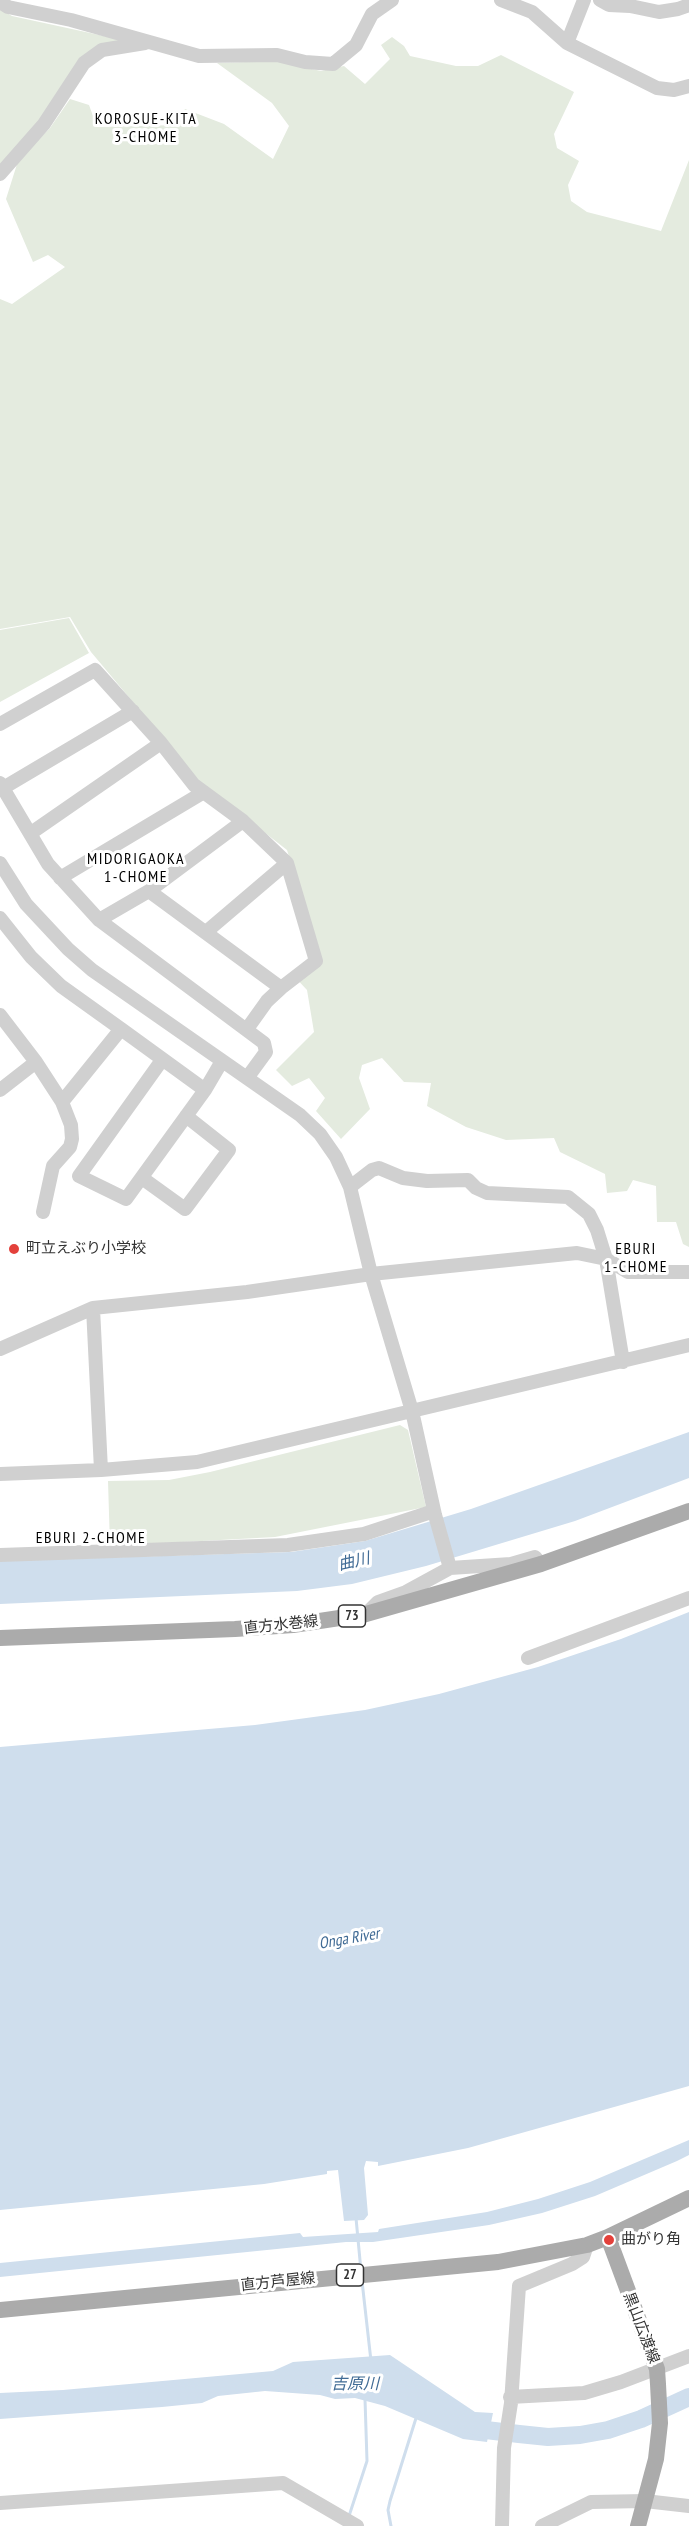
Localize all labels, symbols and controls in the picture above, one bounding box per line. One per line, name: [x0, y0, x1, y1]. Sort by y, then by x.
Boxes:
district label: KOROSUE-KITA 3-CHOME: [95, 109, 197, 147]
district label: MIDORIGAOKA 1-CHOME: [87, 849, 185, 887]
district label: EBURI 1-CHOME: [604, 1239, 668, 1277]
place label: 町立えぶり小学校: [26, 1240, 146, 1258]
marker: 町立えぶり小学校: [7, 1242, 21, 1256]
district label: EBURI 2-CHOME: [36, 1528, 146, 1548]
water label: 曲川: [336, 1549, 372, 1575]
road number: 73: [338, 1605, 366, 1627]
street label: 直方水巻線: [243, 1612, 319, 1638]
water label: Onga River: [317, 1924, 381, 1954]
place label: 曲がり角: [621, 2231, 681, 2249]
marker: 曲がり角: [602, 2233, 616, 2247]
road number: 27: [336, 2264, 364, 2286]
street label: 直方芦屋線: [240, 2269, 316, 2295]
street label: 黒山広渡線: [619, 2290, 663, 2366]
water label: 吉原川: [331, 2374, 379, 2394]

